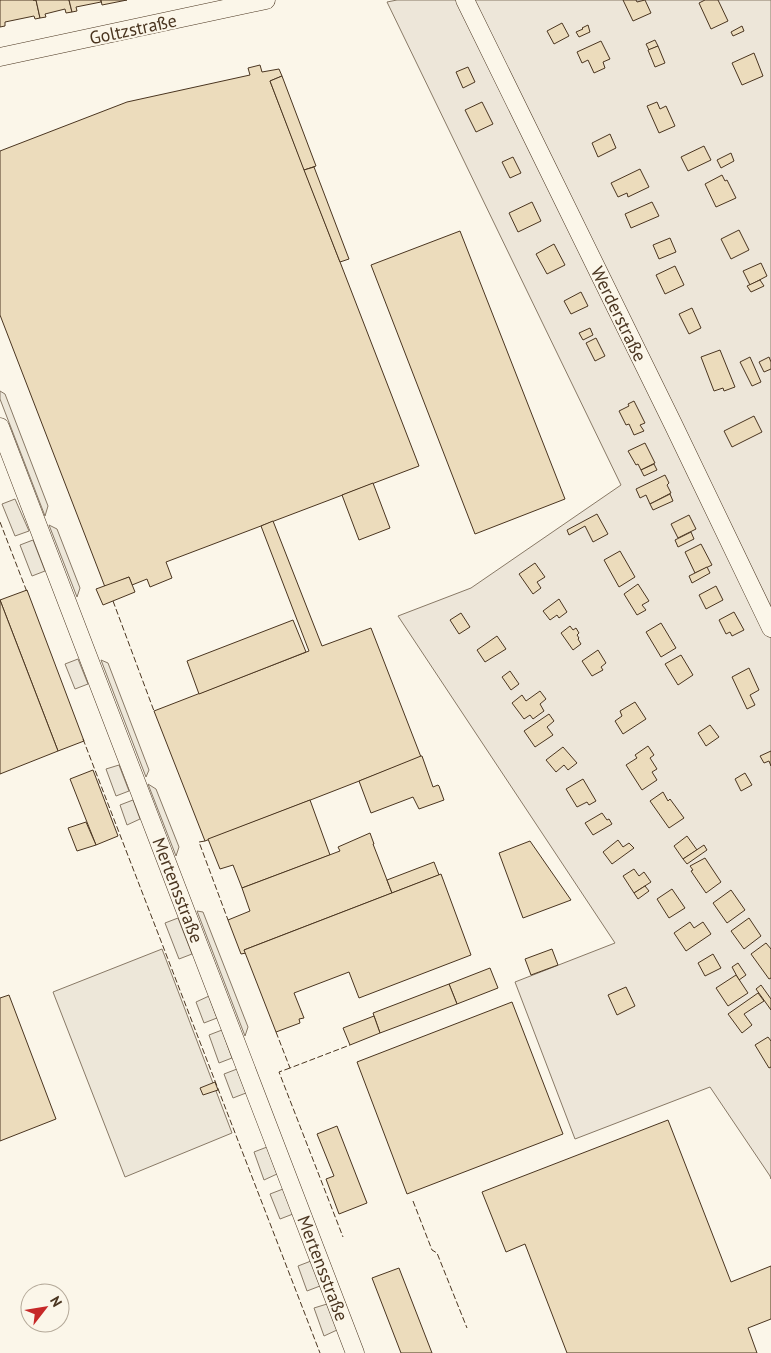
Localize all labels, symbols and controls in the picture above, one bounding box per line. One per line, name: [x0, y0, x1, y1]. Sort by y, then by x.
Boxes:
street label: Goltzstraße: [87, 9, 179, 49]
street label: Werderstraße: [586, 263, 652, 365]
street label: Mertensstraße: [147, 834, 209, 946]
street label: Mertensstraße: [292, 1212, 354, 1324]
north arrow: [20, 1283, 70, 1333]
text: N: [46, 1293, 66, 1310]

